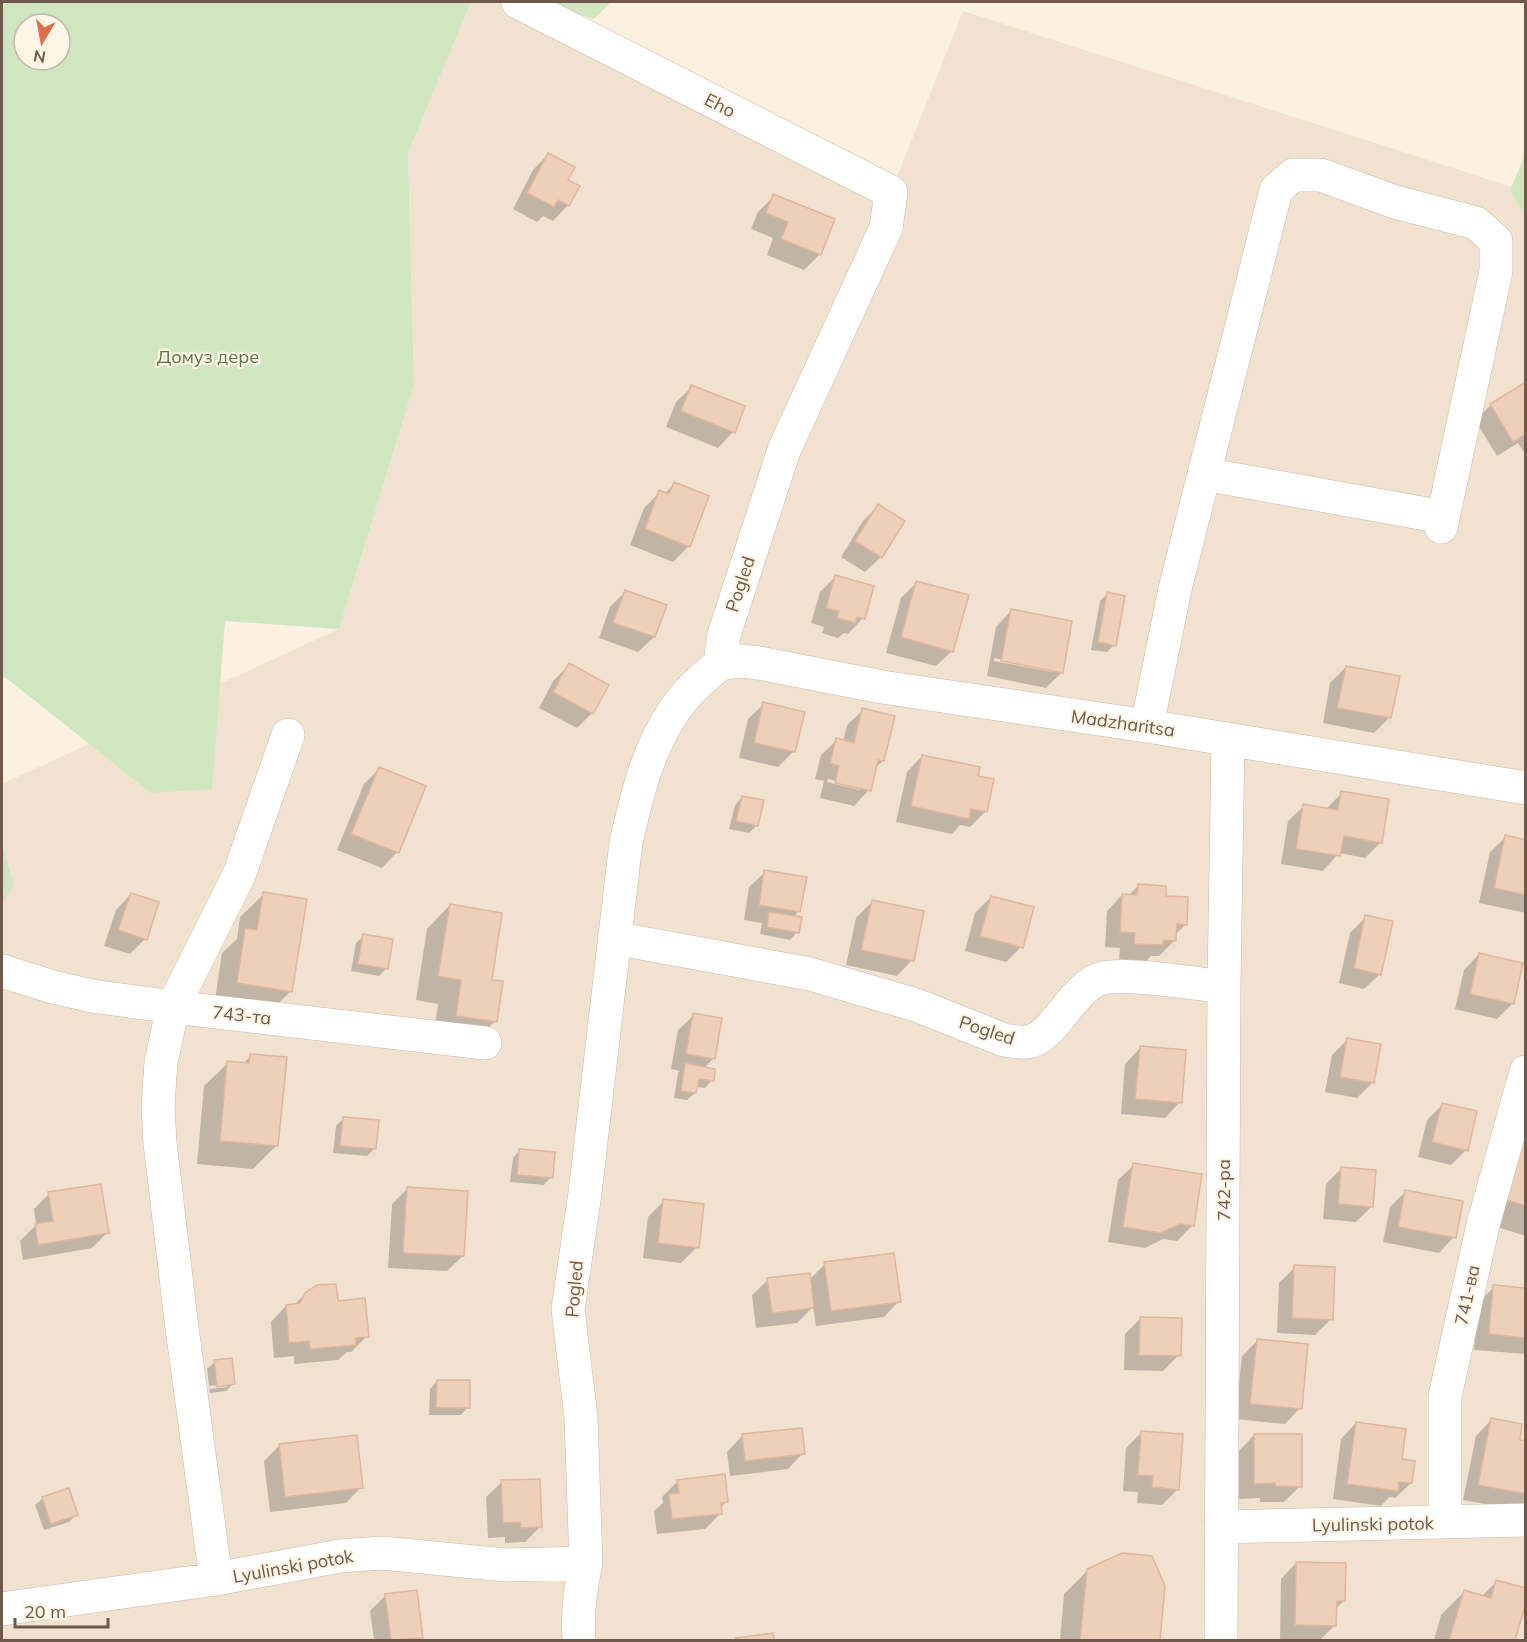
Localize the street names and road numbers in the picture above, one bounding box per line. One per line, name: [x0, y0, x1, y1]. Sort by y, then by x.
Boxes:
street label: Eho: [701, 88, 739, 122]
street label: Pogled: [720, 553, 760, 615]
street label: Madzharitsa: [1070, 704, 1176, 742]
street label: 743-та: [211, 1000, 273, 1030]
street label: Pogled: [956, 1010, 1018, 1050]
street label: 742-ра: [1212, 1159, 1235, 1221]
street label: Pogled: [560, 1259, 588, 1319]
street label: 741-ва: [1449, 1263, 1485, 1327]
street label: Lyulinski potok: [1312, 1511, 1435, 1537]
street label: Lyulinski potok: [231, 1544, 356, 1588]

